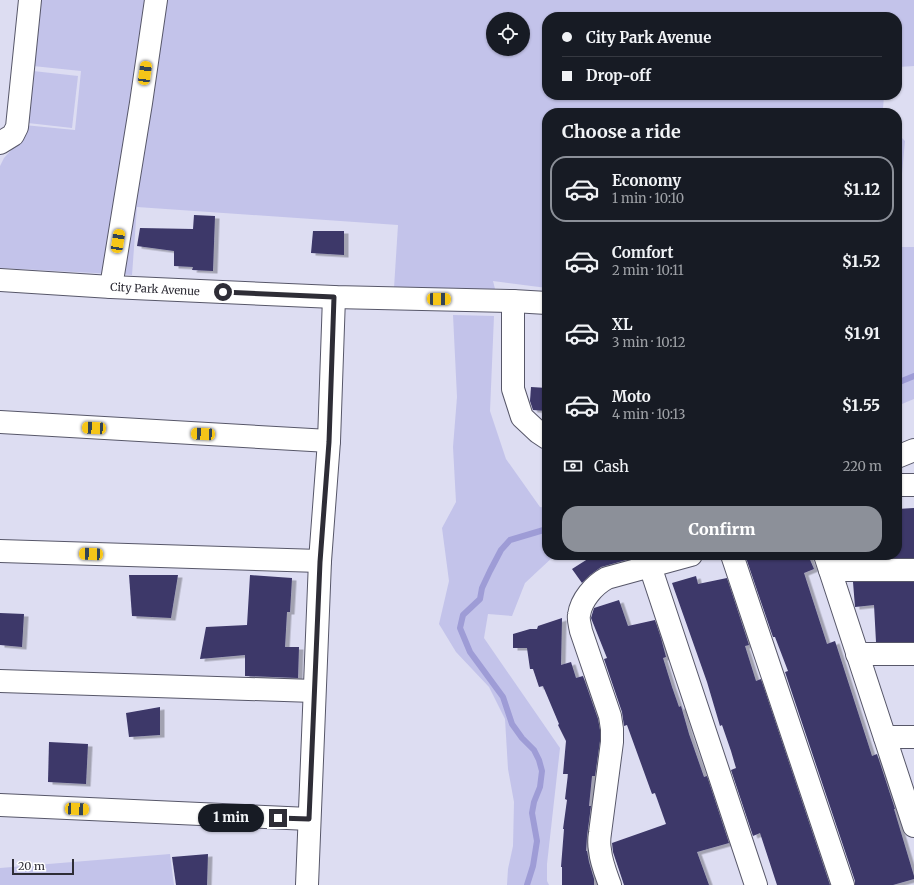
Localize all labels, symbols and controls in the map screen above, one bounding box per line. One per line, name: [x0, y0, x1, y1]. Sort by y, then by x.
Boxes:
map controls: [486, 12, 530, 56]
button: locate: [486, 12, 530, 56]
text: City Park Avenue: [586, 28, 711, 47]
car: [137, 60, 153, 86]
text: Drop-off: [586, 66, 651, 85]
text: Choose a ride: [562, 120, 681, 143]
icon: car: [564, 171, 600, 207]
text: Economy: [612, 171, 681, 190]
text: $1.12: [843, 180, 880, 199]
text: 1 min · 10:10: [612, 190, 684, 207]
car: [110, 228, 126, 254]
icon: car: [564, 243, 600, 279]
text: Comfort: [612, 243, 673, 262]
text: $1.52: [842, 252, 880, 271]
text: 2 min · 10:11: [612, 262, 684, 279]
street label: City Park Avenue: [110, 280, 200, 298]
route start: [214, 283, 232, 301]
car: [427, 293, 451, 305]
icon: car: [564, 315, 600, 351]
text: XL: [612, 315, 633, 334]
text: $1.91: [844, 324, 880, 343]
text: 3 min · 10:12: [612, 334, 685, 351]
icon: car: [564, 387, 600, 423]
text: Moto: [612, 387, 651, 406]
text: $1.55: [842, 396, 880, 415]
text: 4 min · 10:13: [612, 406, 686, 423]
car: [82, 421, 106, 435]
car: [191, 427, 215, 441]
icon: cash: [562, 455, 584, 477]
text: Cash: [594, 457, 629, 476]
text: 220 m: [843, 458, 882, 475]
button: Confirm: [562, 506, 882, 552]
car: [79, 548, 103, 560]
car: [65, 802, 89, 816]
callout: 1 min: [198, 804, 264, 832]
text: 1 min: [213, 809, 249, 826]
route end: [269, 809, 287, 827]
scale bar: [12, 857, 74, 876]
text: 20 m: [18, 859, 45, 873]

